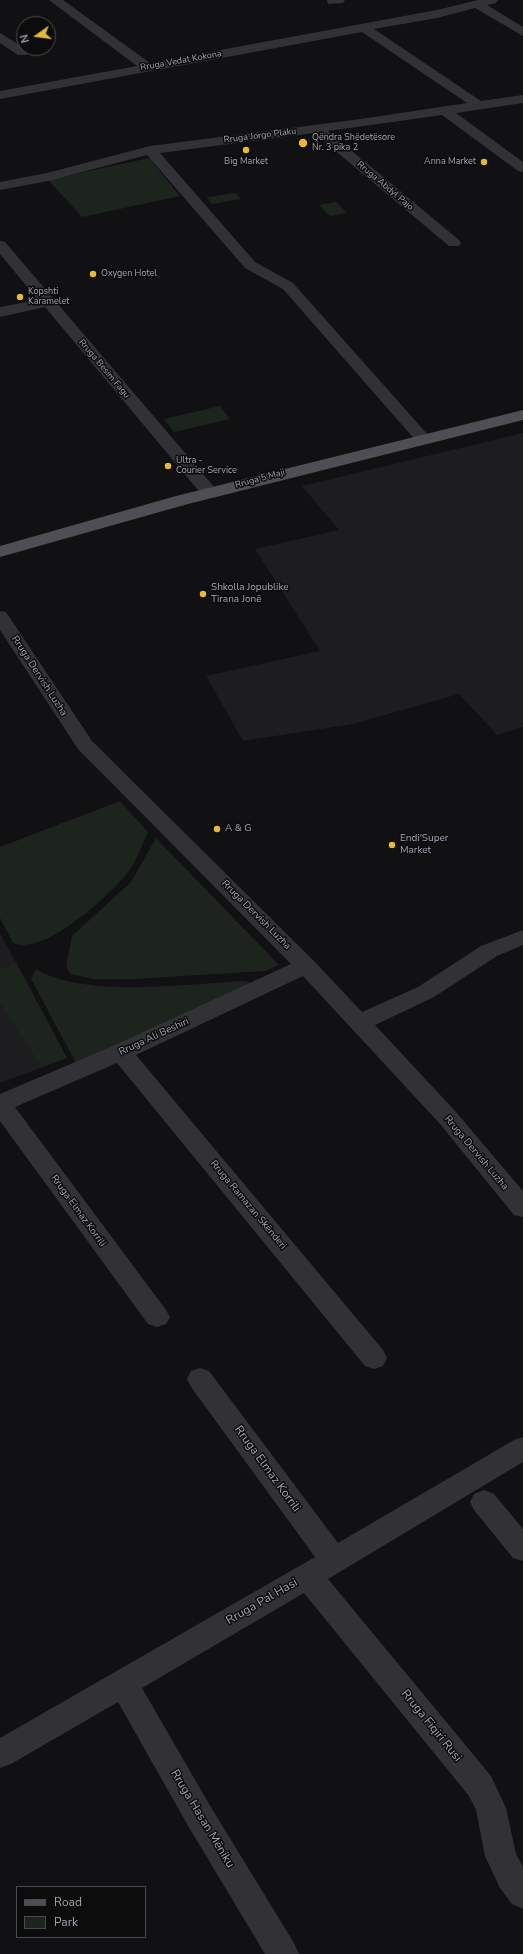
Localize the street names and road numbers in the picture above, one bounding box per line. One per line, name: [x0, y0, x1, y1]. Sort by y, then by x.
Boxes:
street label: Rruga Vedat Kokona: [139, 49, 223, 73]
street label: Rruga Jorgo Plaku: [223, 126, 297, 146]
street label: Rruga Abdyl Pajo: [354, 159, 416, 213]
street label: Rruga Besim Fagu: [76, 337, 132, 401]
street label: Rruga 5 Maji: [234, 467, 286, 491]
street label: Rruga Dervish Luzha: [9, 634, 69, 718]
street label: Rruga Dervish Luzha: [219, 878, 293, 952]
street label: Rruga Ali Beshiri: [117, 1016, 191, 1058]
street label: Rruga Dervish Luzha: [441, 1113, 511, 1193]
street label: Rruga Ramazan Skënderi: [207, 1158, 289, 1252]
street label: Rruga Elmaz Korrili: [48, 1173, 108, 1249]
street label: Rruga Elmaz Korrili: [231, 1423, 303, 1515]
street label: Rruga Pal Hasi: [224, 1576, 300, 1628]
street label: Rruga Fiqiri Rusi: [398, 1687, 464, 1765]
street label: Rruga Hasan Mëniku: [167, 1767, 237, 1871]

